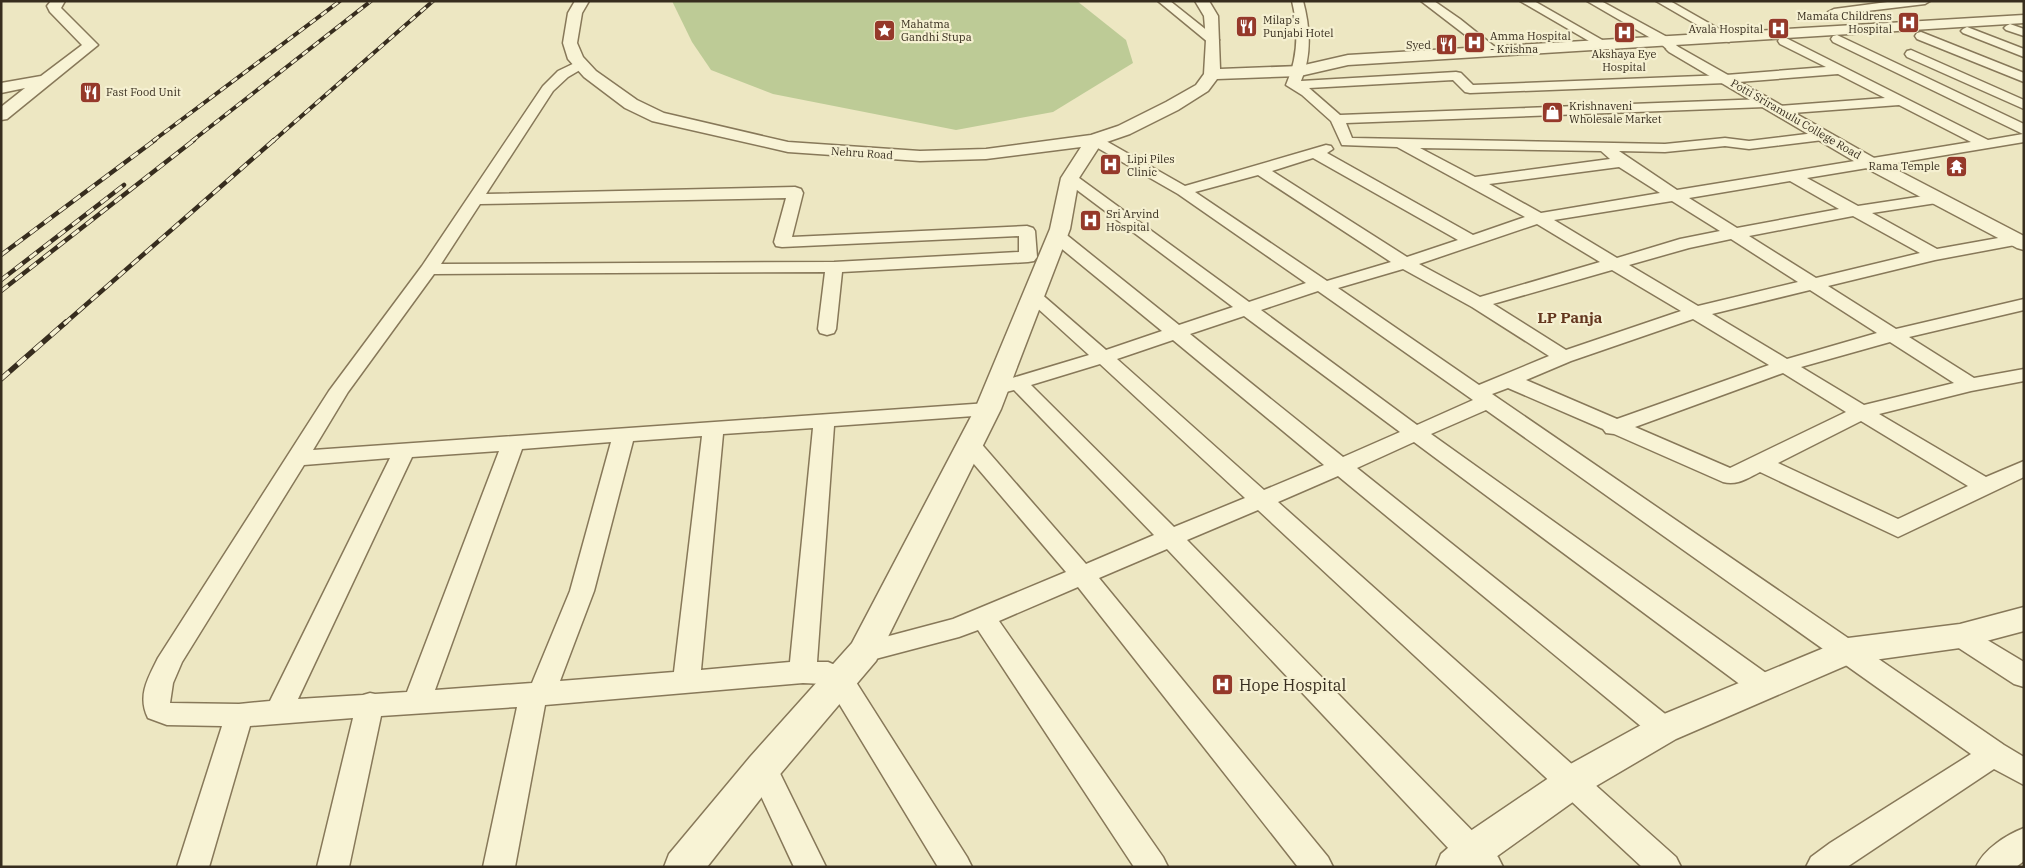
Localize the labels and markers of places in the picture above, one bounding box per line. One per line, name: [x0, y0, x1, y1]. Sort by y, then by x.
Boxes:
place label: Mamata Childrens Hospital: [1797, 9, 1892, 36]
hospital icon: Mamata Childrens Hospital: [1896, 10, 1920, 34]
place label: Milap's Punjabi Hotel: [1263, 13, 1333, 40]
restaurant icon: Milap's Punjabi Hotel: [1235, 14, 1259, 38]
place label: Mahatma Gandhi Stupa: [901, 17, 972, 44]
hospital icon: Avala Hospital: [1767, 17, 1791, 41]
place icon: Mahatma Gandhi Stupa: [873, 18, 897, 42]
hospital icon: Akshaya Eye Hospital: [1612, 21, 1636, 45]
place label: Avala Hospital: [1689, 22, 1763, 36]
place label: Amma Hospital - Krishna: [1490, 29, 1571, 56]
hospital icon: Amma Hospital - Krishna: [1462, 30, 1486, 54]
restaurant icon: Syed: [1435, 33, 1459, 57]
place label: Syed: [1406, 38, 1431, 52]
place label: Akshaya Eye Hospital: [1592, 47, 1657, 74]
restaurant icon: Fast Food Unit: [78, 80, 102, 104]
place label: Fast Food Unit: [106, 85, 181, 99]
place label: Krishnaveni Wholesale Market: [1569, 99, 1662, 126]
shop icon: Krishnaveni Wholesale Market: [1541, 100, 1565, 124]
place label: Lipi Piles Clinic: [1127, 152, 1175, 179]
hospital icon: Lipi Piles Clinic: [1099, 153, 1123, 177]
temple icon: Rama Temple: [1944, 154, 1968, 178]
place label: Rama Temple: [1869, 159, 1940, 173]
place label: Sri Arvind Hospital: [1106, 207, 1159, 234]
hospital icon: Sri Arvind Hospital: [1078, 208, 1102, 232]
hospital icon: Hope Hospital: [1211, 673, 1235, 697]
place label: Hope Hospital: [1239, 675, 1347, 695]

